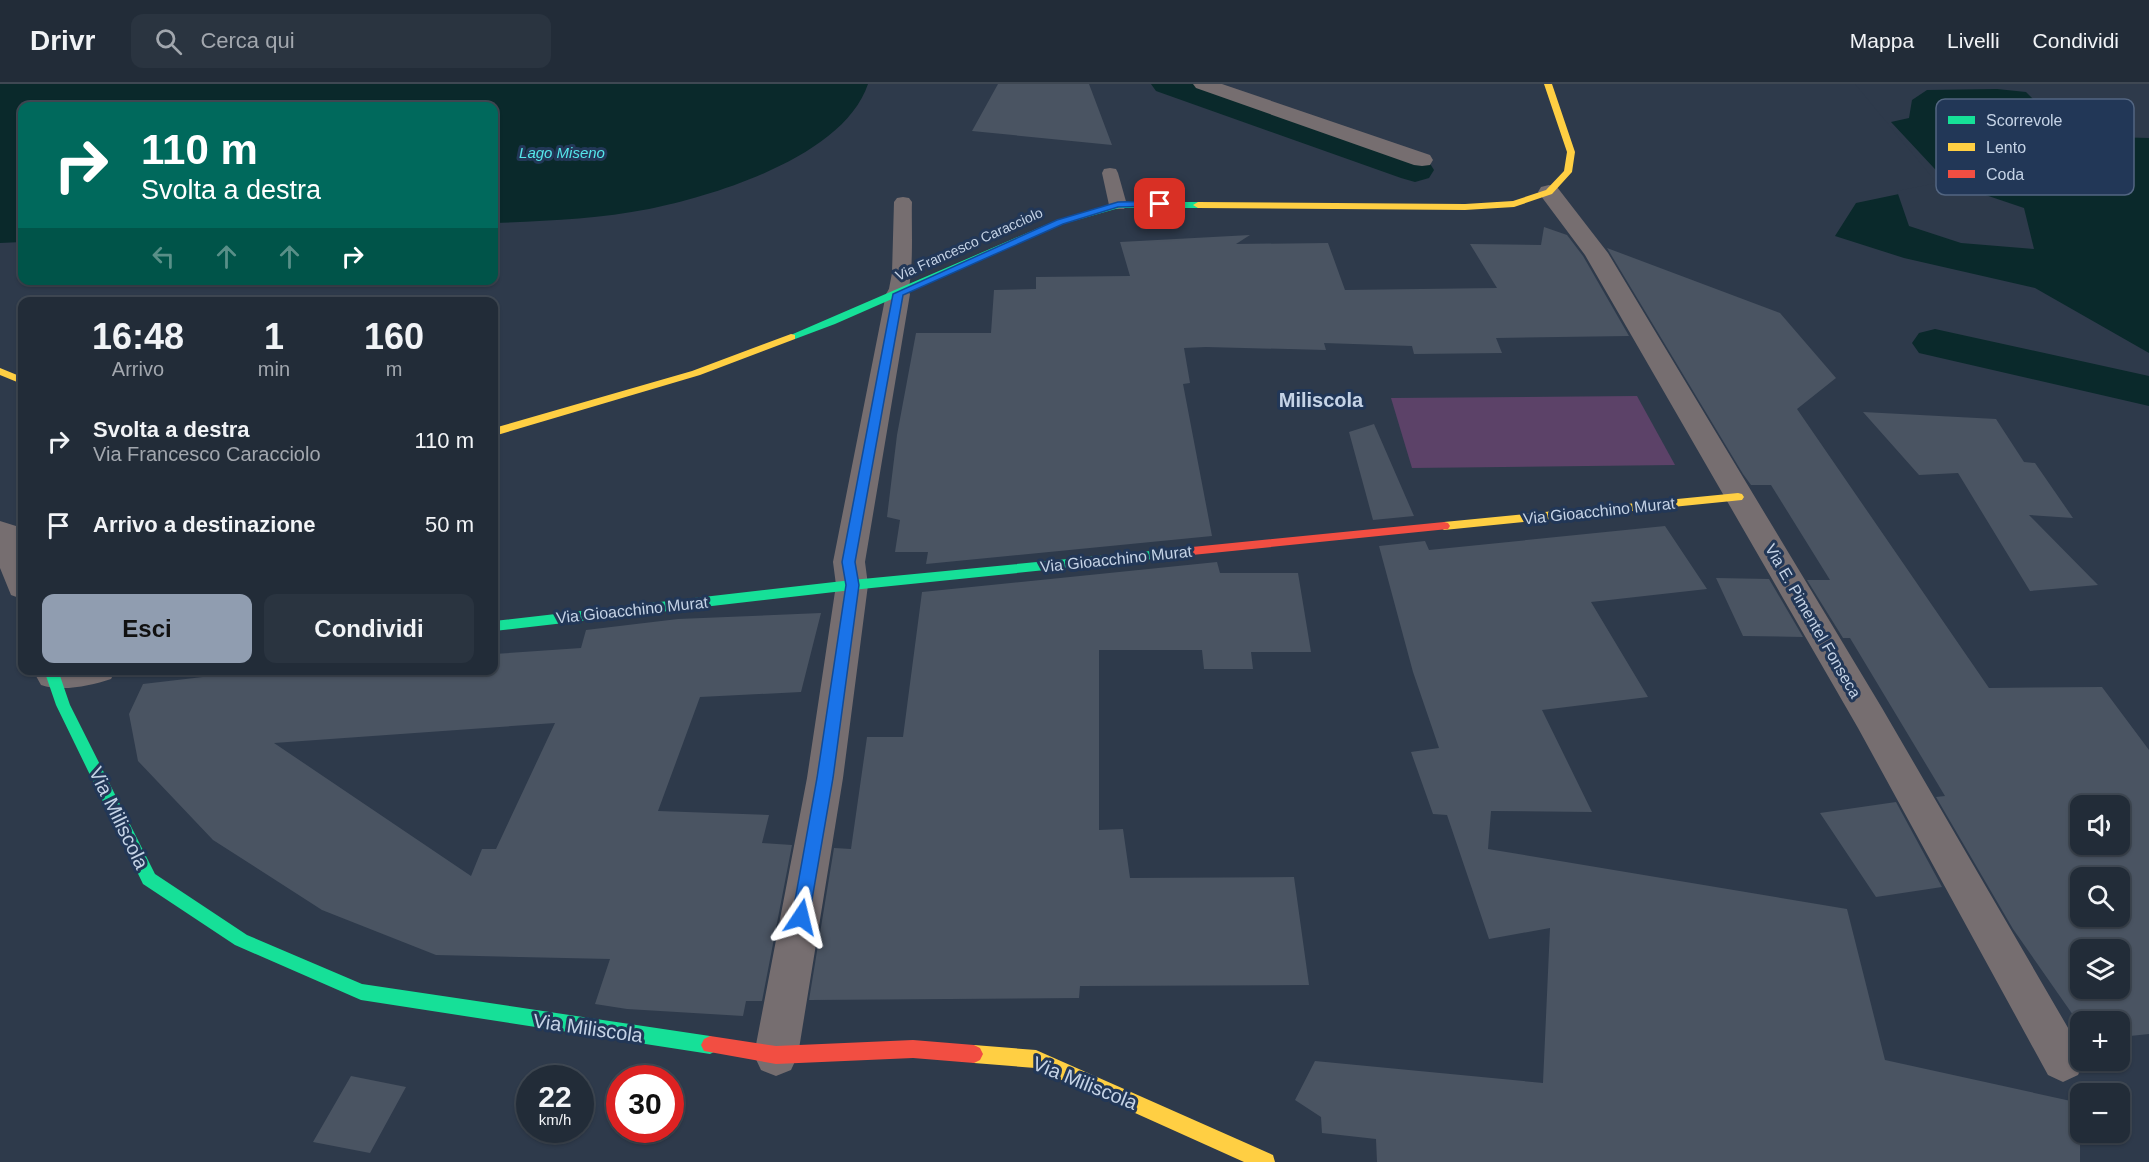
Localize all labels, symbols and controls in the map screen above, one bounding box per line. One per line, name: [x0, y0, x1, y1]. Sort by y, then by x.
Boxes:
search box: [131, 14, 551, 68]
text: Drivr: [30, 25, 95, 56]
icon: search: [152, 25, 185, 58]
text: Cerca qui: [200, 28, 295, 53]
text: Mappa: [1850, 29, 1914, 52]
text: Livelli: [1947, 29, 2000, 52]
text: Condividi: [2033, 29, 2119, 52]
legend: [1936, 99, 2134, 195]
text: Scorrevole: [1986, 112, 2063, 129]
icon: right: [42, 126, 120, 204]
text: 110 m: [141, 126, 258, 173]
text: Lento: [1986, 139, 2026, 156]
water label: Lago Miseno: [519, 144, 605, 161]
text: Coda: [1986, 166, 2024, 183]
text: Svolta a destra: [141, 175, 321, 205]
pin: [1134, 178, 1185, 229]
icon: arrive: [1143, 187, 1176, 220]
street label: Via Francesco Caracciolo: [893, 204, 1045, 284]
icon: left: [147, 240, 180, 273]
icon: ahead: [210, 240, 243, 273]
icon: ahead: [273, 240, 306, 273]
icon: right: [336, 240, 369, 273]
text: 16:48: [92, 316, 184, 357]
text: 1: [264, 316, 284, 357]
text: 160: [364, 316, 424, 357]
text: Arrivo: [112, 358, 164, 380]
text: min: [258, 358, 290, 380]
text: m: [386, 358, 402, 380]
district label: Miliscola: [1279, 389, 1364, 411]
text: Svolta a destra: [93, 417, 250, 442]
icon: right: [42, 425, 75, 458]
text: 110 m: [414, 428, 474, 453]
text: Via Francesco Caracciolo: [93, 443, 321, 465]
street label: Via Gioacchino Murat: [1522, 495, 1676, 527]
icon: arrive: [42, 509, 75, 542]
text: Arrivo a destinazione: [93, 512, 316, 537]
text: 50 m: [425, 512, 474, 537]
street label: Via E. Pimentel Fonseca: [1762, 541, 1864, 701]
street label: Via Gioacchino Murat: [1039, 543, 1193, 575]
button: Esci: [42, 594, 252, 663]
button: Condividi: [264, 594, 474, 663]
street label: Via Gioacchino Murat: [555, 594, 709, 626]
street label: Via Miliscola: [85, 763, 154, 873]
map controls: [2070, 795, 2130, 1143]
button: sound: [2070, 795, 2130, 855]
button: search: [2070, 867, 2130, 927]
position arrow: [769, 885, 833, 949]
button: layers: [2070, 939, 2130, 999]
street label: Via Miliscola: [532, 1009, 645, 1047]
button: +: [2070, 1011, 2130, 1071]
street label: Via Miliscola: [1030, 1052, 1141, 1114]
speed limit sign: 30: [606, 1065, 684, 1143]
text: 22: [538, 1080, 572, 1113]
button: −: [2070, 1083, 2130, 1143]
text: km/h: [539, 1111, 571, 1128]

